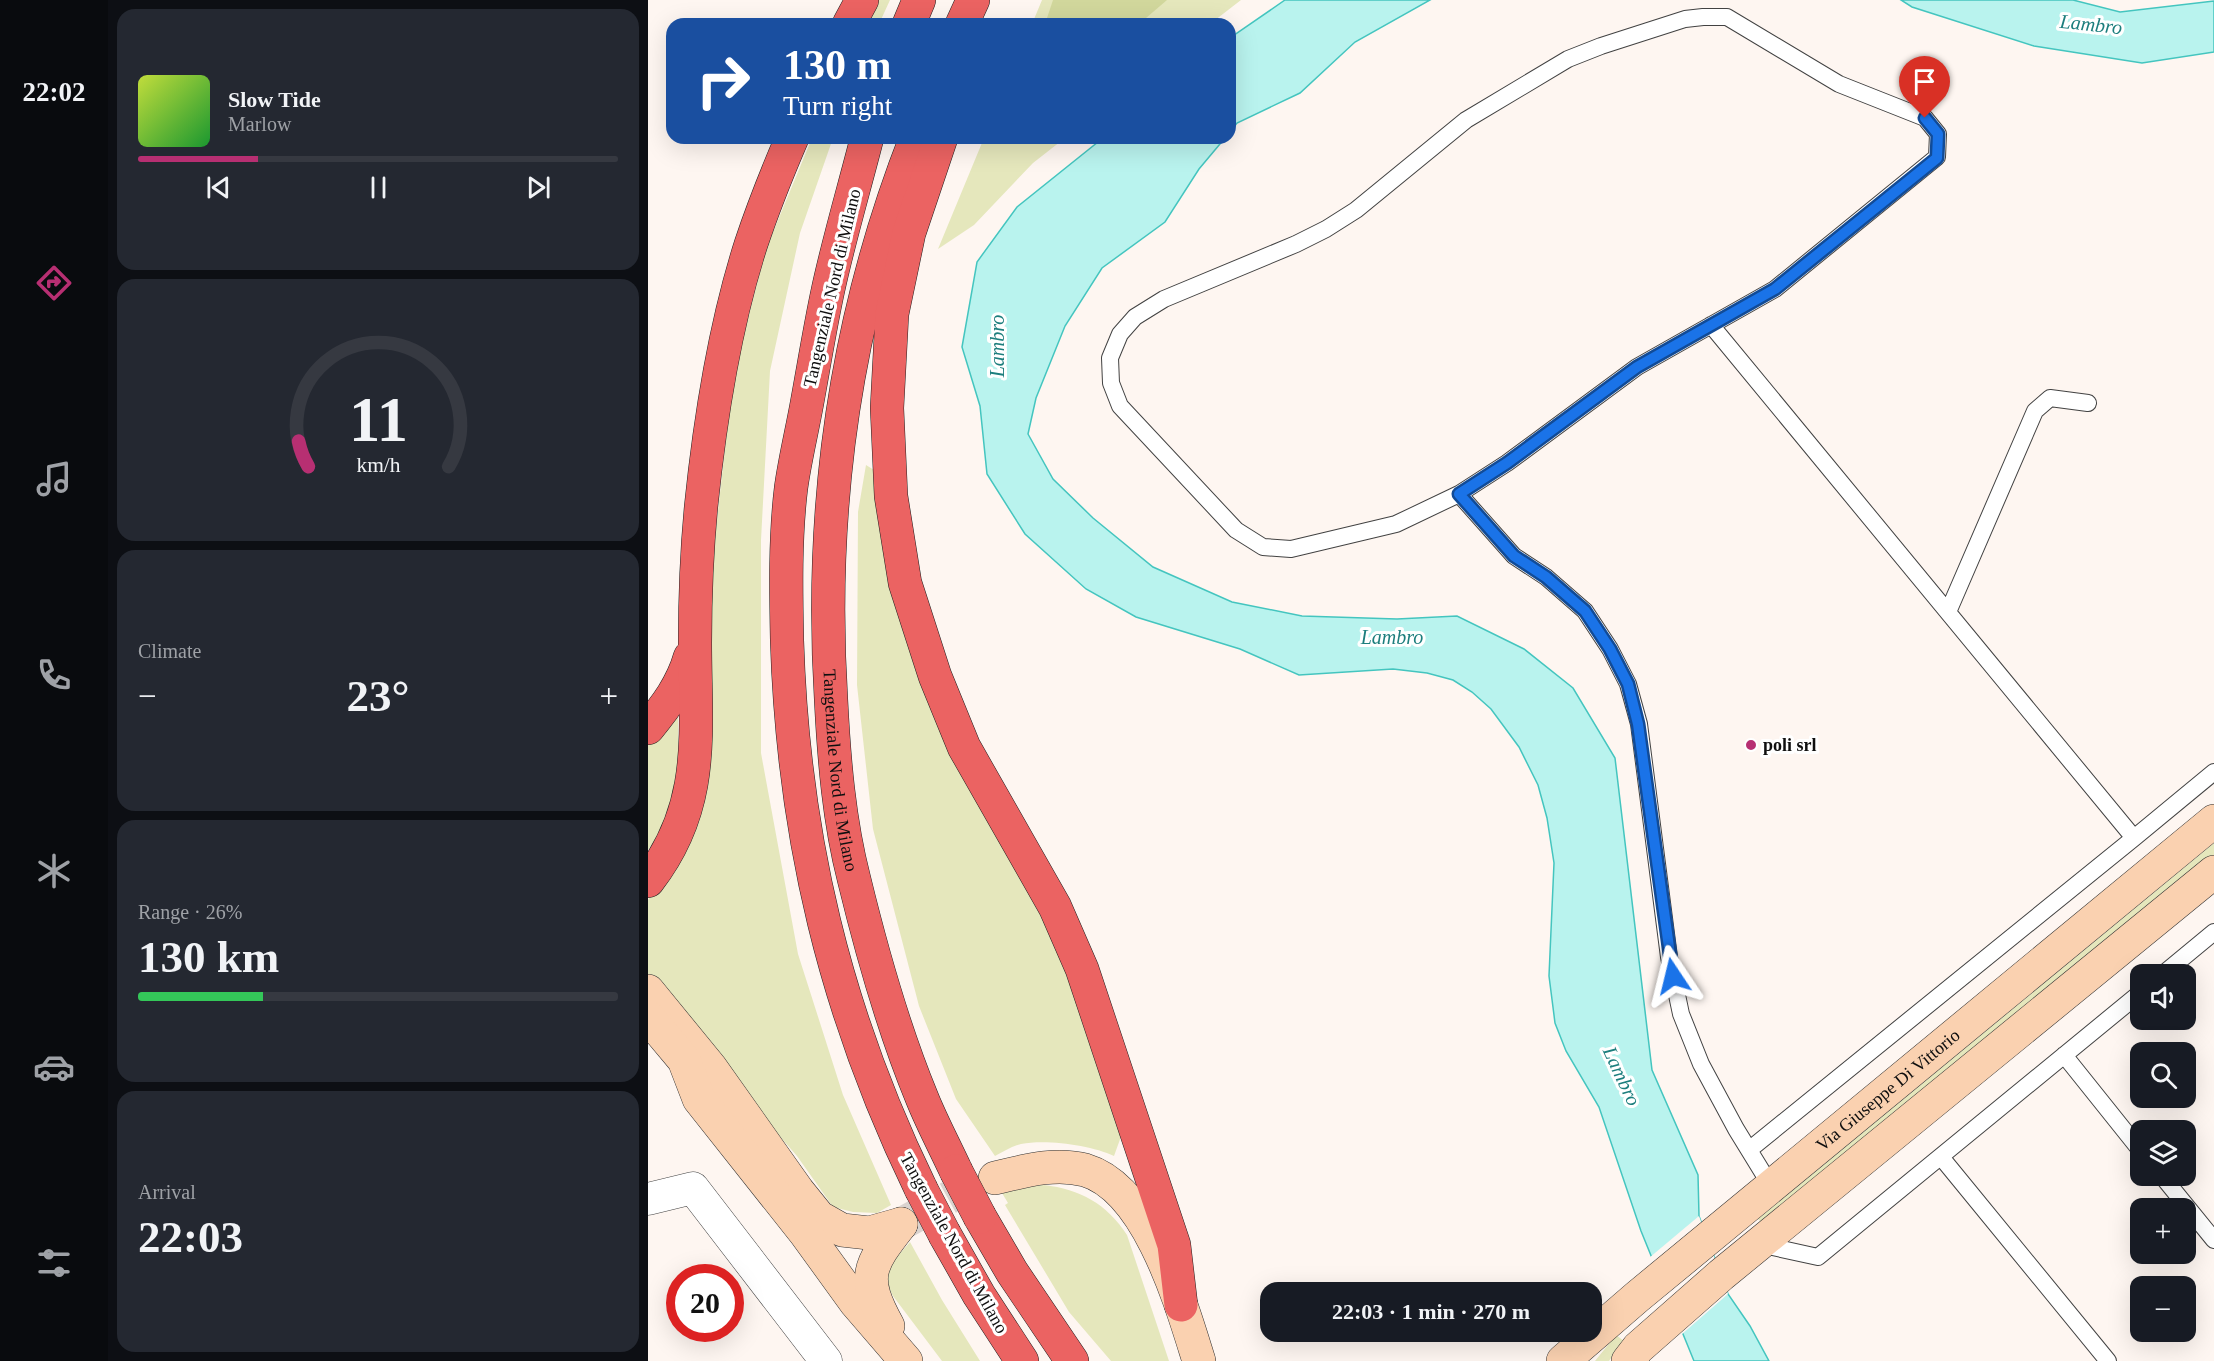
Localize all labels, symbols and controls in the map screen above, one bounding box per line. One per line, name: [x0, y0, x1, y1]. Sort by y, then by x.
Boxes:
water label: Lambro: [2058, 10, 2123, 38]
icon: right: [684, 42, 762, 120]
text: 130 m: [783, 42, 892, 88]
pin: [1899, 56, 1950, 118]
icon: arrive: [1908, 65, 1941, 98]
text: 22:02: [23, 77, 86, 107]
text: Slow Tide: [228, 87, 321, 112]
text: Turn right: [783, 91, 892, 121]
text: Marlow: [228, 113, 291, 135]
icon: previous: [202, 171, 235, 204]
icon: pause: [362, 171, 395, 204]
icon: next: [522, 171, 555, 204]
street label: Tangenziale Nord di Milano: [799, 187, 865, 389]
icon: directions: [33, 262, 75, 304]
water label: Lambro: [986, 315, 1008, 378]
text: 11: [349, 385, 407, 454]
text: km/h: [356, 454, 400, 478]
icon: music: [33, 458, 75, 500]
water label: Lambro: [1360, 626, 1423, 648]
text: Climate: [138, 640, 201, 662]
icon: phone: [33, 654, 75, 696]
street label: Tangenziale Nord di Milano: [819, 669, 862, 873]
text: 23°: [347, 671, 410, 721]
text: −: [138, 678, 157, 714]
text: +: [599, 678, 618, 714]
place label: poli srl: [1763, 735, 1817, 755]
marker: poli srl: [1744, 738, 1758, 752]
icon: climate: [33, 850, 75, 892]
text: Range · 26%: [138, 901, 242, 923]
text: 130 km: [138, 932, 279, 982]
position arrow: [1641, 944, 1705, 1008]
map controls: [2130, 964, 2196, 1342]
button: sound: [2130, 964, 2196, 1030]
street label: Via Giuseppe Di Vittorio: [1812, 1025, 1964, 1155]
water label: Lambro: [1598, 1042, 1645, 1109]
button: search: [2130, 1042, 2196, 1108]
icon: car: [33, 1046, 75, 1088]
button: layers: [2130, 1120, 2196, 1186]
street label: Tangenziale Nord di Milano: [896, 1149, 1012, 1337]
text: Arrival: [138, 1181, 196, 1203]
button: +: [2130, 1198, 2196, 1264]
text: 22:03: [138, 1212, 243, 1262]
icon: filters: [33, 1242, 75, 1284]
speed limit sign: 20: [666, 1264, 744, 1342]
button: −: [2130, 1276, 2196, 1342]
text: 22:03 · 1 min · 270 m: [1332, 1299, 1530, 1324]

